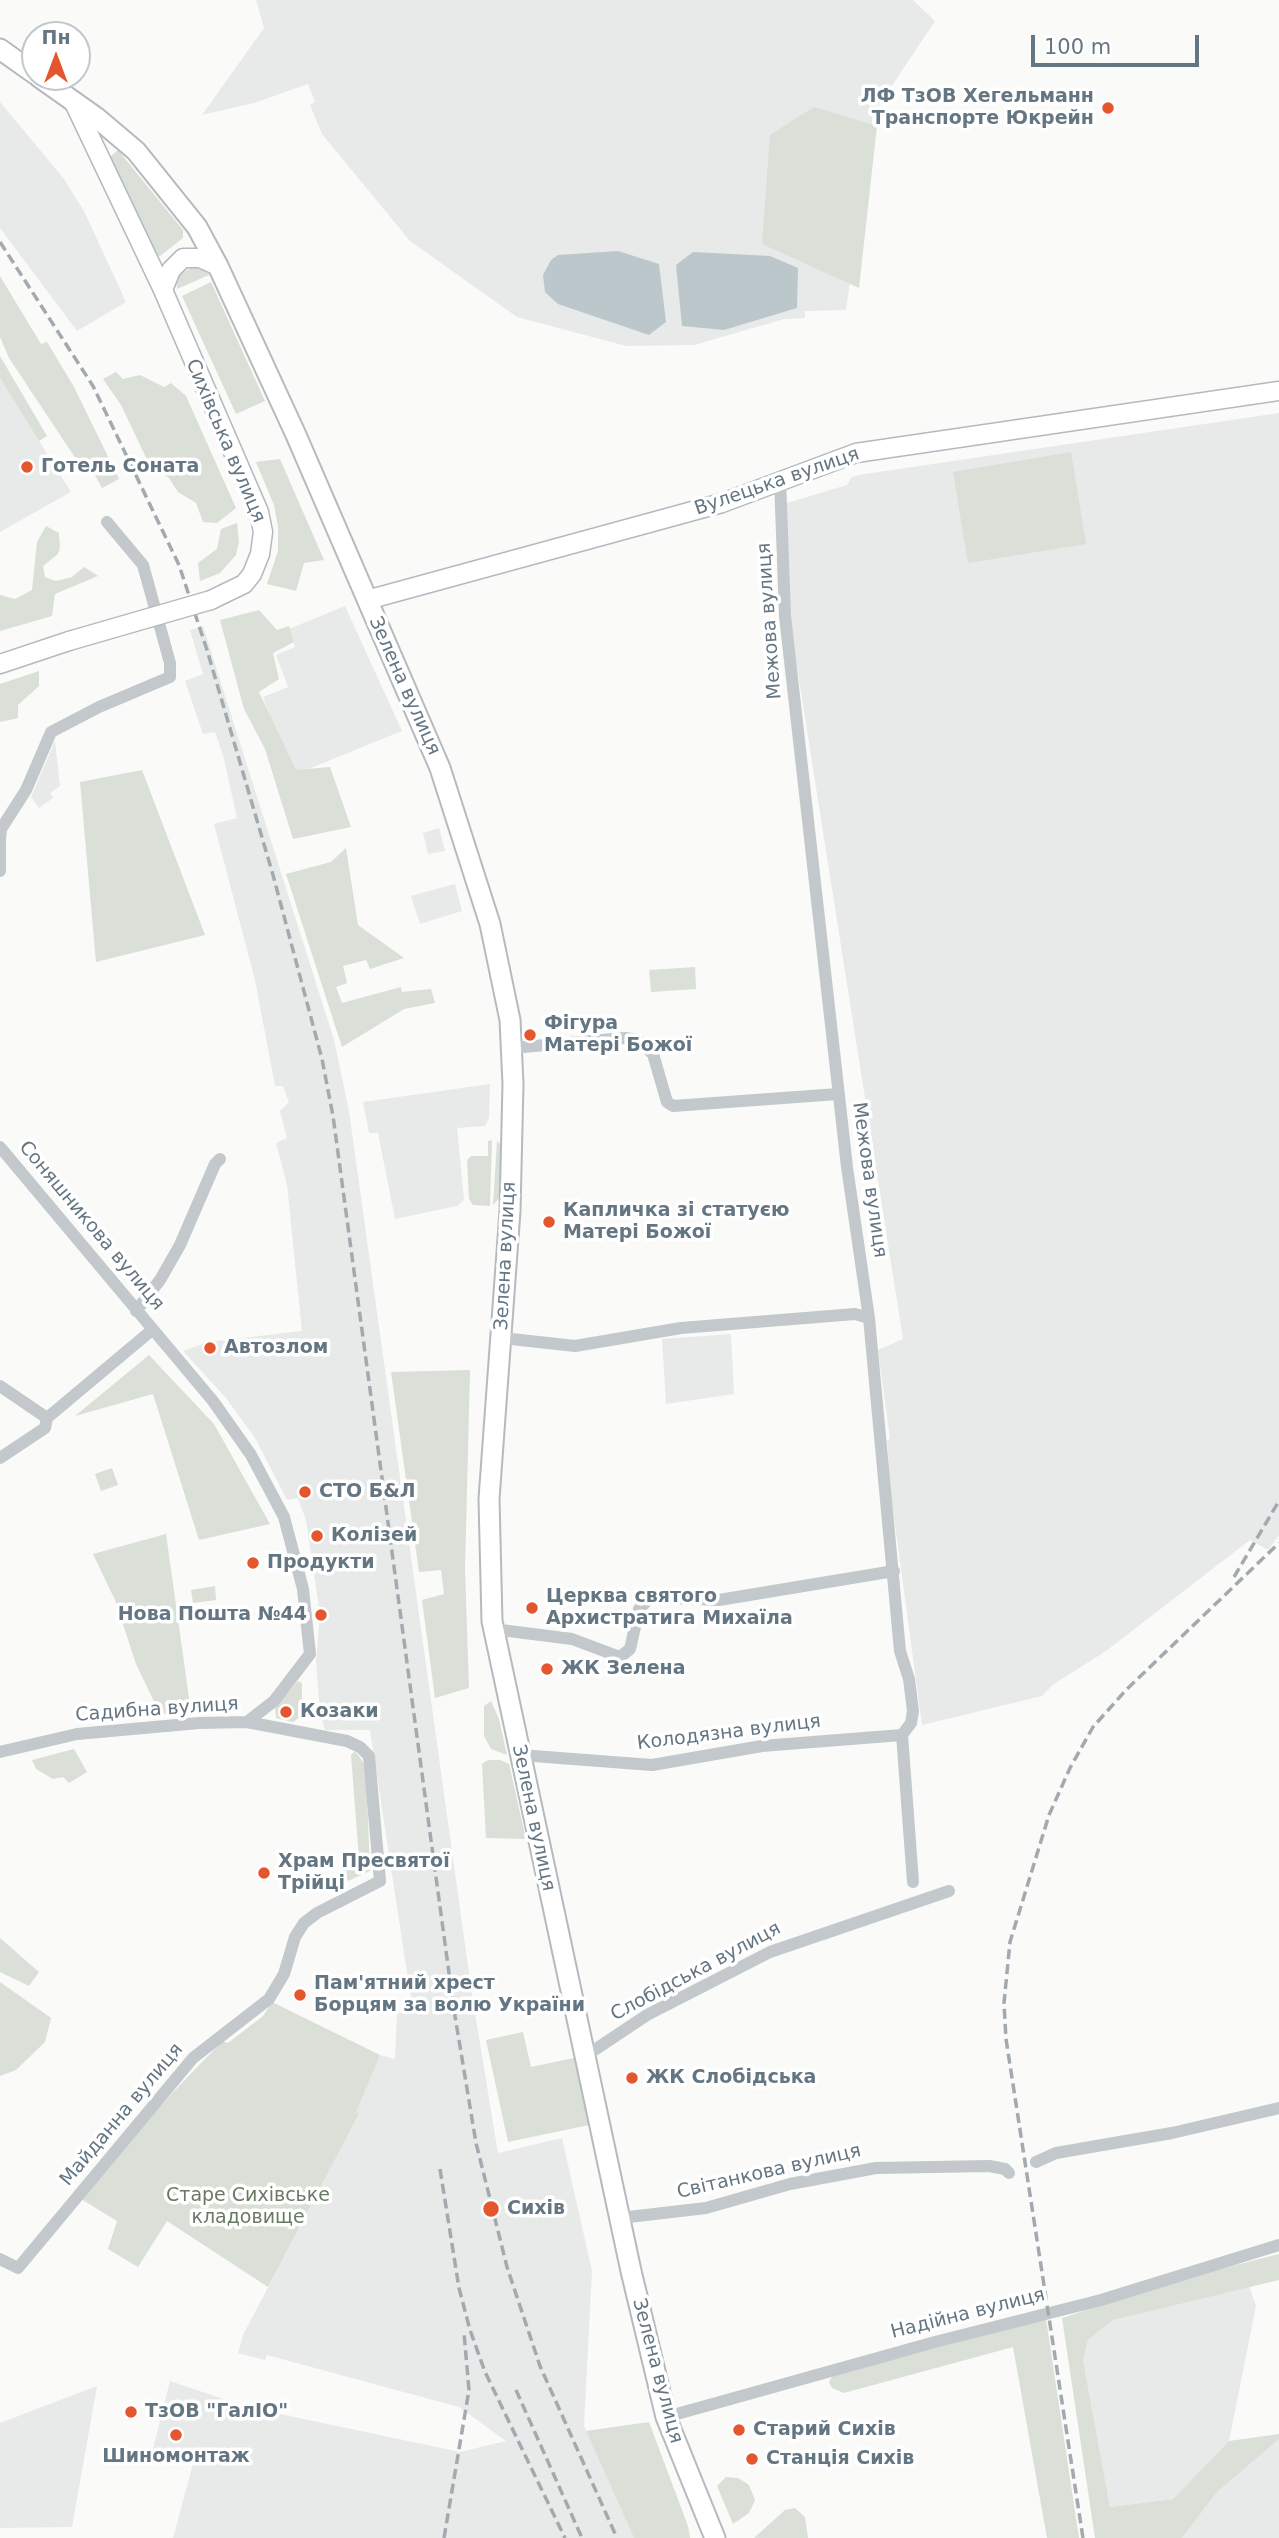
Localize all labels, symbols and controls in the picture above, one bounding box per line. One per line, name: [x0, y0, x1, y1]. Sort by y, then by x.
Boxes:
north arrow: [21, 21, 91, 91]
scale bar: [1034, 21, 1202, 65]
text: Пн: [41, 26, 71, 48]
text: 100 m: [1044, 35, 1111, 59]
place label: ЛФ ТзОВ Хегельманн Транспорте Юкрейн: [861, 86, 1094, 130]
marker: ЛФ ТзОВ Хегельманн Транспорте Юкрейн: [1100, 100, 1116, 116]
street label: Сихівська вулиця: [180, 356, 270, 526]
street label: Вулецька вулиця: [692, 443, 862, 521]
place label: Готель Соната: [41, 456, 199, 478]
marker: Готель Соната: [19, 459, 35, 475]
street label: Межова вулиця: [753, 542, 787, 700]
street label: Зелена вулиця: [363, 613, 445, 759]
place label: Фігура Матері Божої: [544, 1013, 692, 1057]
marker: Фігура Матері Божої: [522, 1027, 538, 1043]
street label: Межова вулиця: [847, 1101, 891, 1259]
street label: Соняшникова вулиця: [13, 1137, 169, 1315]
street label: Зелена вулиця: [491, 1181, 521, 1331]
place label: Капличка зі статуєю Матері Божої: [563, 1200, 789, 1244]
marker: Капличка зі статуєю Матері Божої: [541, 1214, 557, 1230]
place label: Автозлом: [224, 1337, 328, 1359]
marker: Автозлом: [202, 1340, 218, 1356]
place label: СТО Б&Л: [319, 1481, 416, 1503]
marker: СТО Б&Л: [297, 1484, 313, 1500]
place label: Колізей: [331, 1525, 417, 1547]
marker: Колізей: [309, 1528, 325, 1544]
place label: Продукти: [267, 1552, 375, 1574]
marker: Продукти: [245, 1555, 261, 1571]
place label: Церква святого Архистратига Михаїла: [546, 1586, 793, 1630]
marker: Церква святого Архистратига Михаїла: [524, 1600, 540, 1616]
place label: Нова Пошта №44: [118, 1604, 307, 1626]
marker: Нова Пошта №44: [313, 1607, 329, 1623]
place label: ЖК Зелена: [561, 1658, 686, 1680]
marker: ЖК Зелена: [539, 1661, 555, 1677]
street label: Садибна вулиця: [75, 1693, 239, 1727]
place label: Козаки: [300, 1701, 379, 1723]
marker: Козаки: [278, 1704, 294, 1720]
street label: Колодязна вулиця: [636, 1710, 822, 1756]
street label: Зелена вулиця: [506, 1743, 560, 1893]
place label: Храм Пресвятої Трійці: [278, 1851, 450, 1895]
marker: Храм Пресвятої Трійці: [256, 1865, 272, 1881]
street label: Слобідська вулиця: [607, 1918, 785, 2026]
place label: Пам'ятний хрест Борцям за волю України: [314, 1973, 585, 2017]
marker: Пам'ятний хрест Борцям за волю України: [292, 1987, 308, 2003]
street label: Майданна вулиця: [56, 2039, 188, 2191]
place label: ЖК Слобідська: [646, 2067, 816, 2089]
marker: ЖК Слобідська: [624, 2070, 640, 2086]
street label: Світанкова вулиця: [675, 2140, 863, 2204]
park label: Старе Сихівське кладовище: [166, 2185, 330, 2229]
place label: Сихів: [507, 2198, 565, 2220]
marker: Сихів: [481, 2199, 501, 2219]
street label: Надійна вулиця: [889, 2284, 1047, 2344]
street label: Зелена вулиця: [627, 2296, 687, 2446]
place label: ТзОВ "ГалІО": [145, 2401, 288, 2423]
marker: ТзОВ "ГалІО": [123, 2404, 139, 2420]
place label: Старий Сихів: [753, 2419, 896, 2441]
marker: Старий Сихів: [731, 2422, 747, 2438]
marker: Шиномонтаж: [168, 2427, 184, 2443]
place label: Шиномонтаж: [102, 2446, 250, 2468]
place label: Станція Сихів: [766, 2448, 914, 2470]
marker: Станція Сихів: [744, 2451, 760, 2467]

